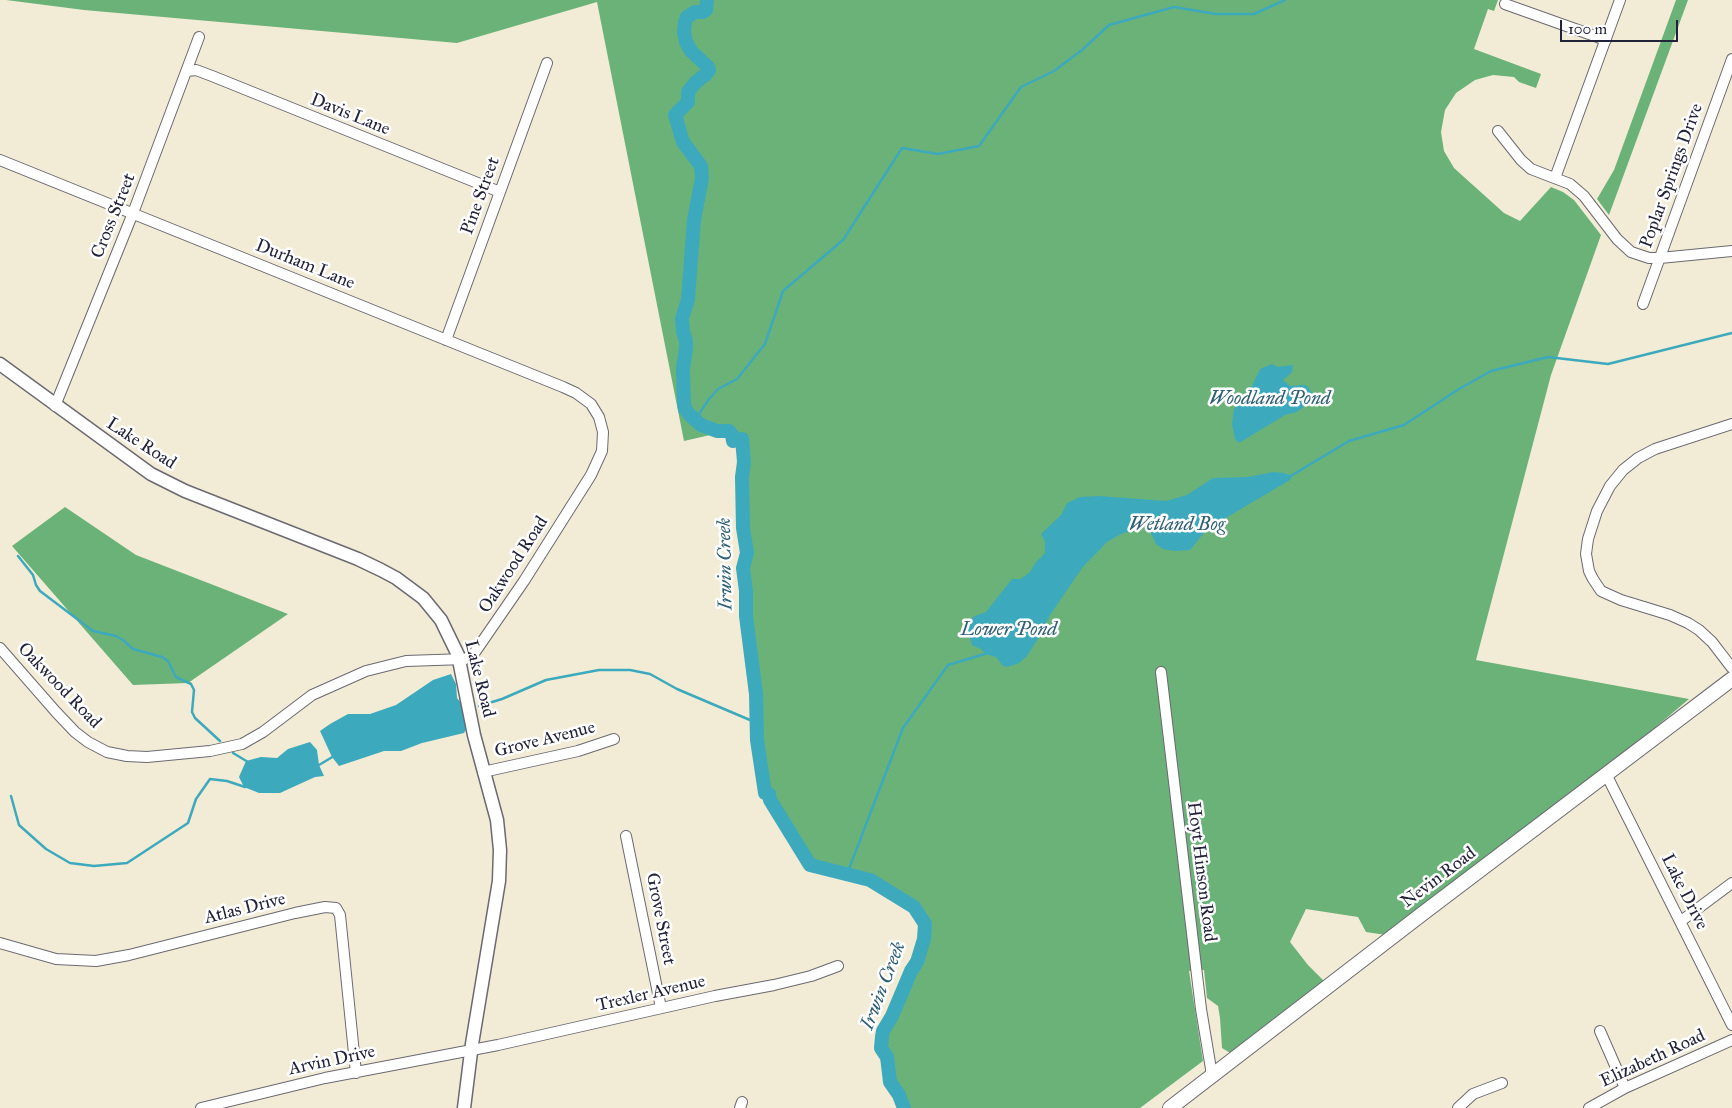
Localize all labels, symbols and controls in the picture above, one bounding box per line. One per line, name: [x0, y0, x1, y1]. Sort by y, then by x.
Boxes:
scale bar: [1562, 10, 1680, 42]
text: 100 m: [1568, 20, 1607, 38]
street label: Davis Lane: [307, 89, 393, 141]
street label: Poplar Springs Drive: [1636, 101, 1708, 251]
street label: Pine Street: [457, 154, 505, 238]
street label: Cross Street: [87, 170, 141, 262]
street label: Durham Lane: [252, 235, 358, 295]
water label: Woodland Pond: [1209, 388, 1331, 410]
street label: Lake Road: [102, 413, 180, 475]
street label: Oakwood Road: [475, 513, 553, 617]
water label: Wetland Bog: [1129, 514, 1225, 536]
water label: Irwin Creek: [714, 518, 738, 610]
water label: Lower Pond: [961, 619, 1057, 641]
street label: Lake Road: [459, 638, 499, 720]
street label: Oakwood Road: [13, 639, 105, 733]
street label: Grove Avenue: [493, 717, 597, 763]
street label: Hoyt Hinson Road: [1182, 801, 1220, 943]
street label: Nevin Road: [1397, 843, 1481, 913]
street label: Lake Drive: [1656, 851, 1712, 933]
street label: Grove Street: [640, 871, 680, 967]
street label: Atlas Drive: [202, 888, 288, 930]
water label: Irwin Creek: [857, 939, 911, 1033]
street label: Trexler Avenue: [595, 971, 707, 1017]
street label: Elizabeth Road: [1597, 1025, 1709, 1093]
street label: Arvin Drive: [287, 1041, 377, 1081]

